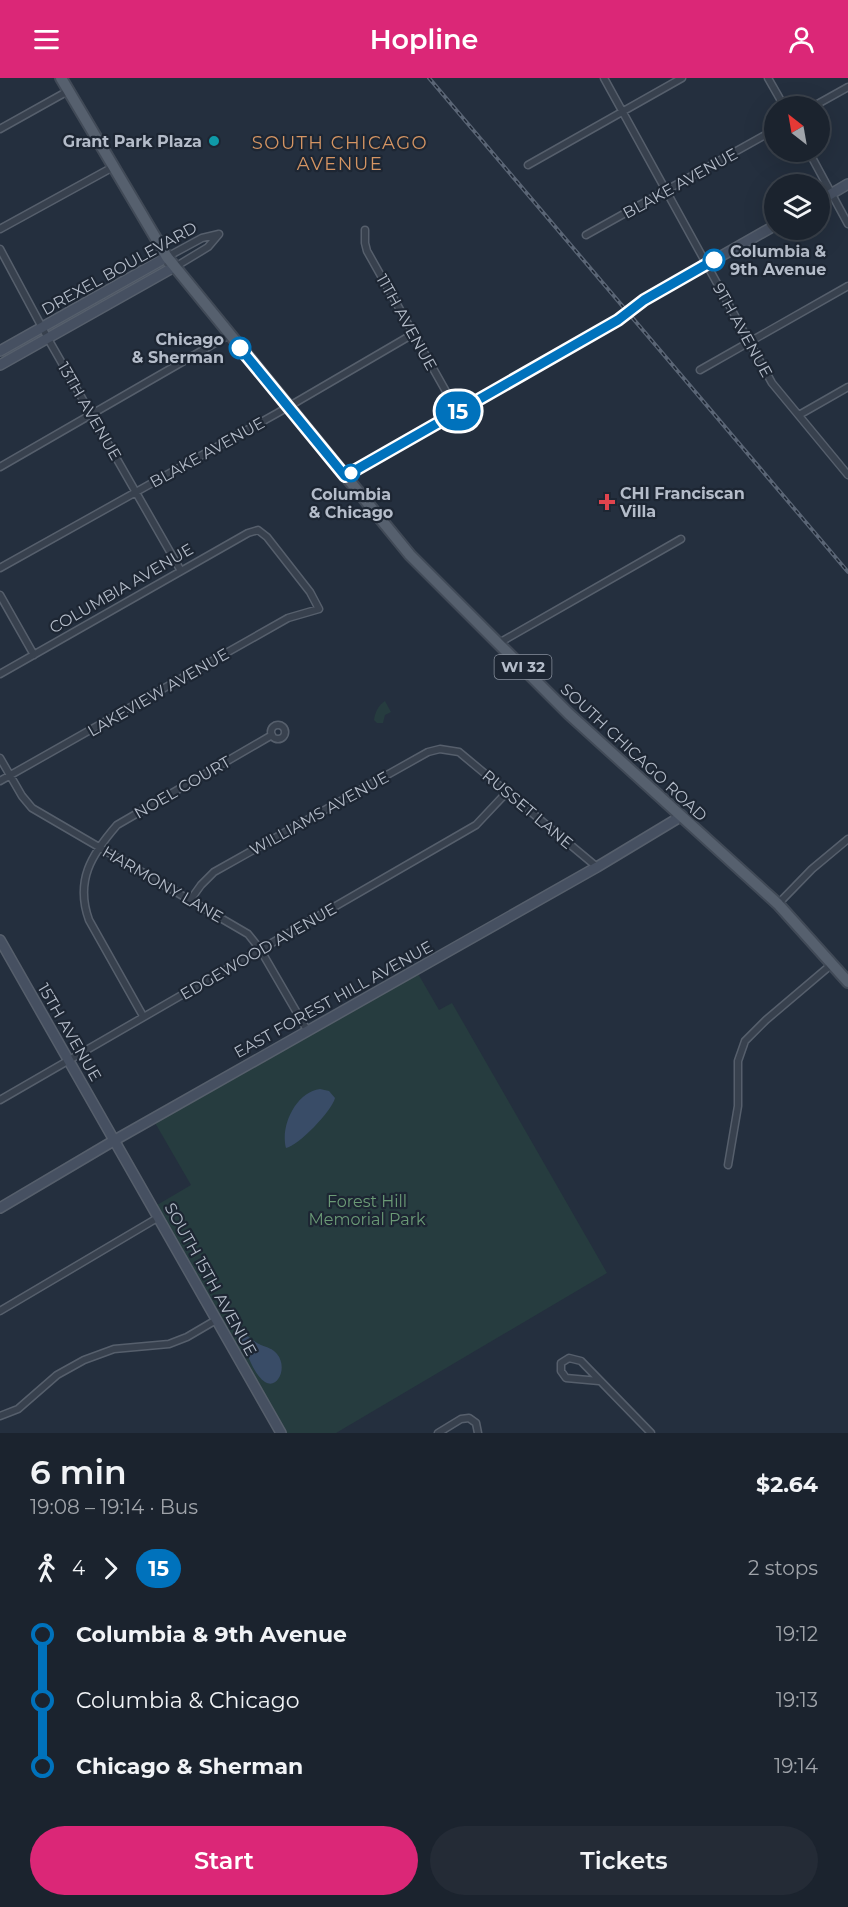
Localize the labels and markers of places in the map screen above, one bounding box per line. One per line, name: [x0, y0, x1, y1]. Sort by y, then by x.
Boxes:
place label: Grant Park Plaza: [63, 132, 202, 151]
marker: Grant Park Plaza: [207, 134, 221, 148]
place label: Columbia & 9th Avenue: [730, 242, 827, 279]
marker: Columbia & 9th Avenue: [703, 249, 725, 271]
place label: Chicago & Sherman: [132, 330, 224, 367]
marker: Chicago & Sherman: [229, 337, 251, 359]
marker: Columbia & Chicago: [342, 464, 360, 482]
place label: CHI Franciscan Villa: [619, 484, 745, 521]
place label: Columbia & Chicago: [309, 485, 393, 522]
marker: CHI Franciscan Villa: [598, 493, 616, 511]

